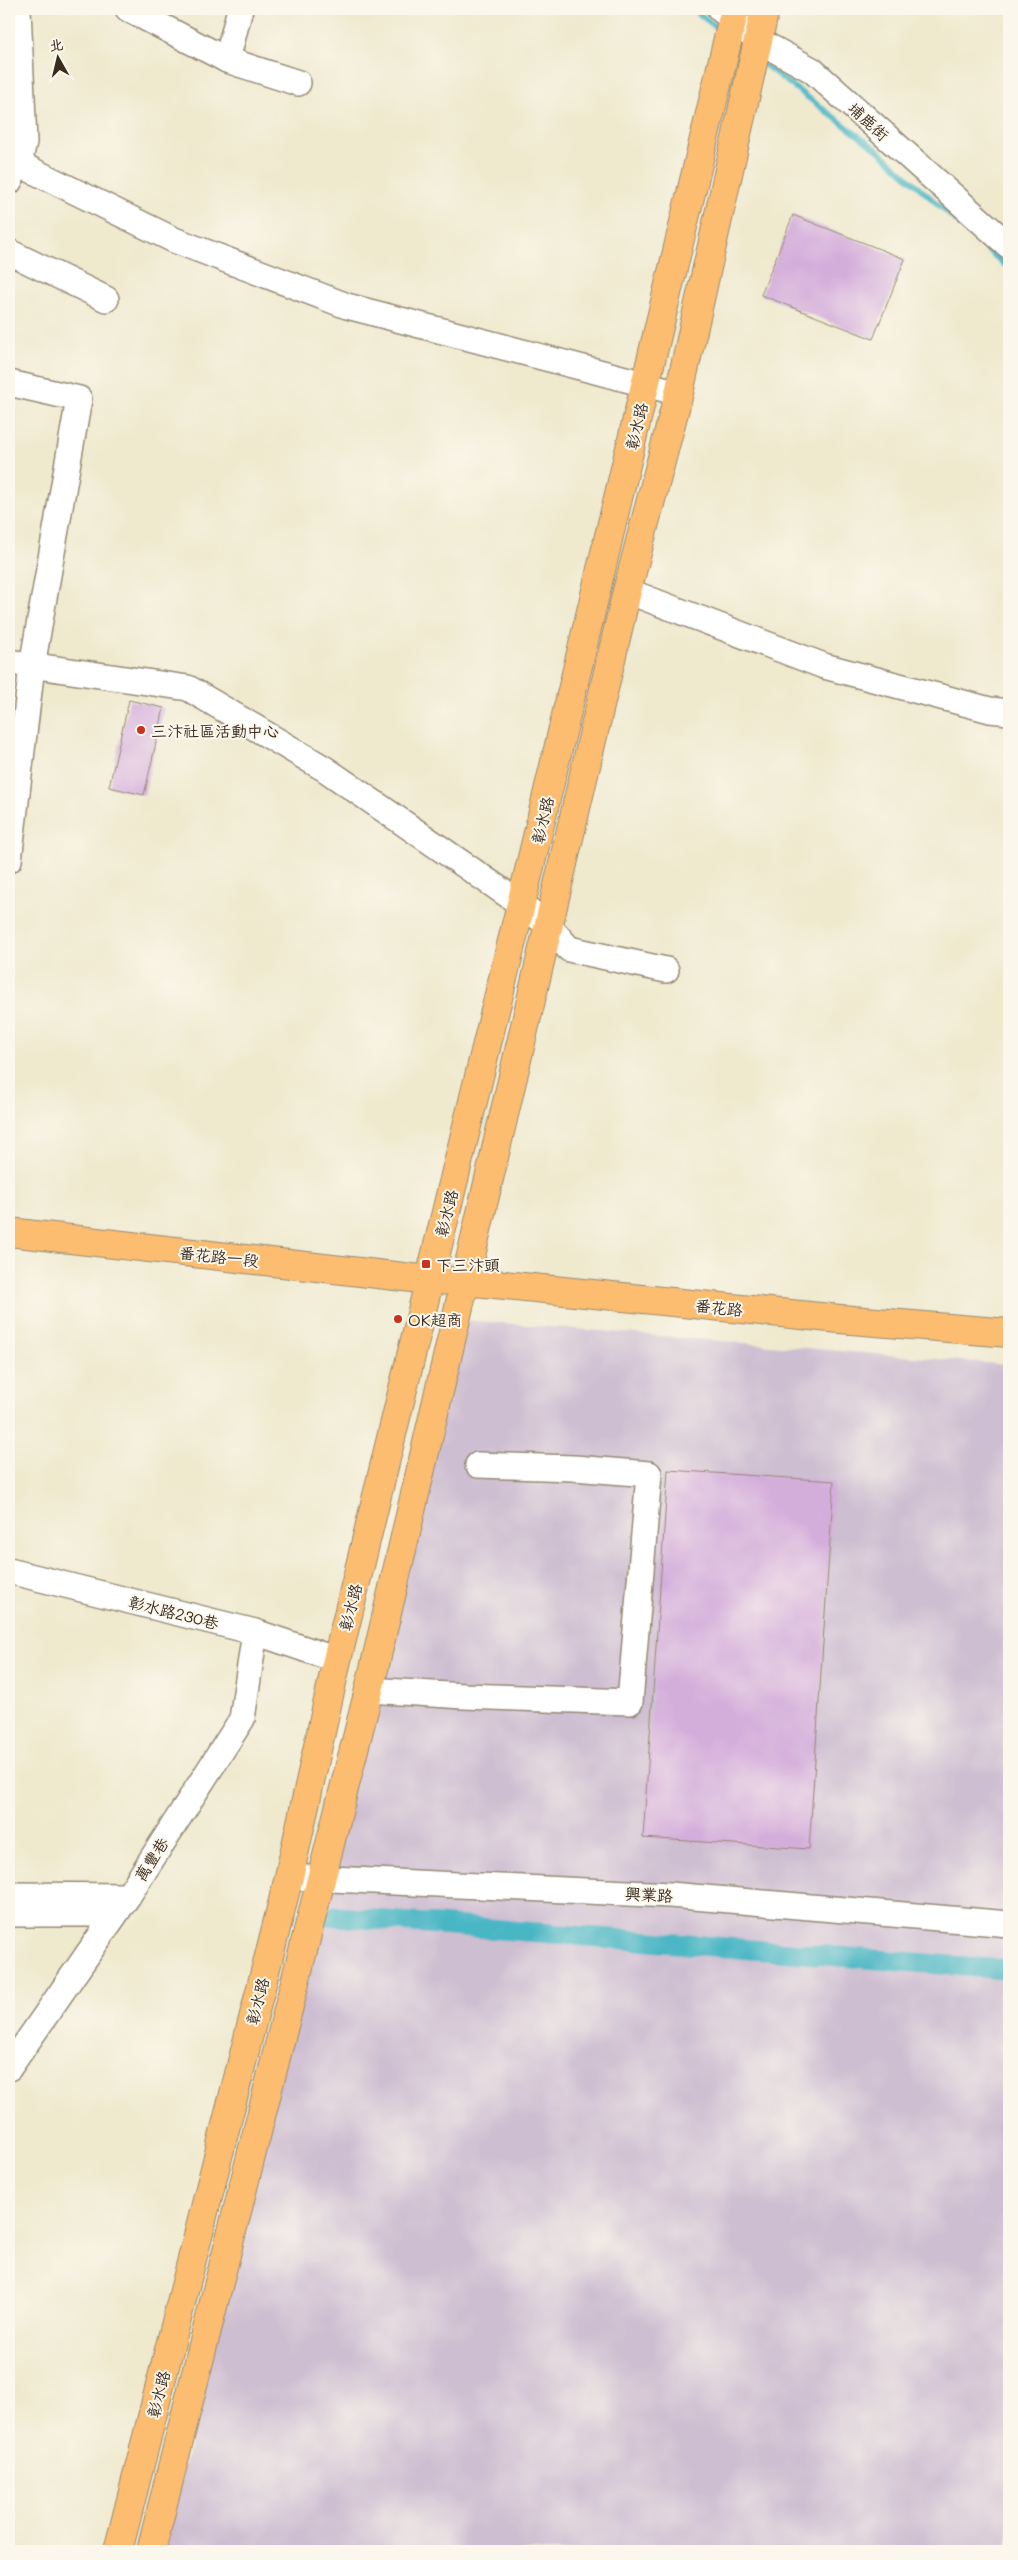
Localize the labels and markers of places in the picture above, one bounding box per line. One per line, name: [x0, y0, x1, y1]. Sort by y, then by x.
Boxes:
place label: 三汴社區活動中心: [151, 720, 279, 741]
marker: 三汴社區活動中心: [135, 724, 147, 736]
place label: 下三汴頭: [436, 1254, 500, 1275]
marker: 下三汴頭: [420, 1258, 432, 1270]
place label: OK超商: [408, 1309, 462, 1330]
marker: OK超商: [392, 1313, 404, 1325]

